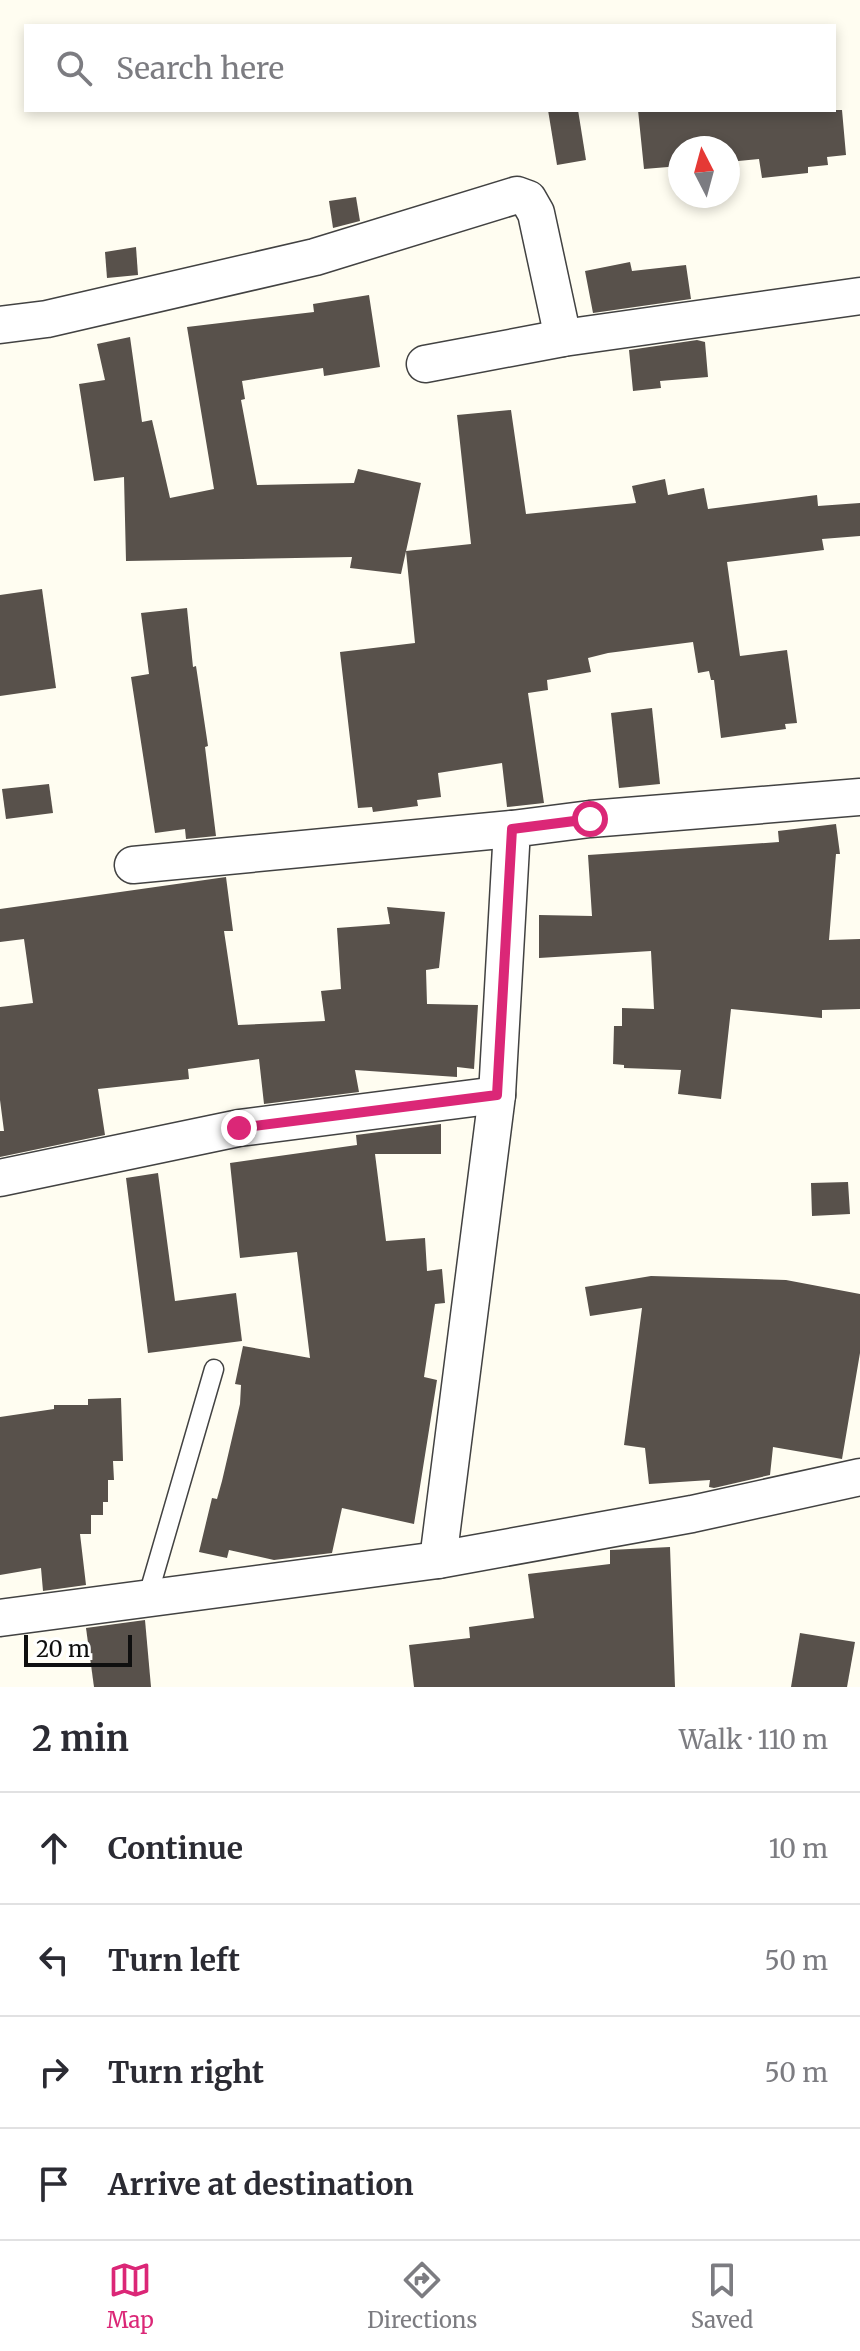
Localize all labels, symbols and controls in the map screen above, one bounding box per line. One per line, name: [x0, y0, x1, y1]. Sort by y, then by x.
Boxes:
search box: [24, 24, 836, 112]
icon: search: [52, 46, 96, 90]
text: Search here: [116, 49, 284, 87]
north arrow: [668, 136, 740, 208]
route start: [572, 801, 608, 837]
route end: [221, 1110, 257, 1146]
scale bar: [24, 1631, 132, 1667]
text: 20 m: [36, 1635, 90, 1663]
text: 2 min: [32, 1718, 129, 1760]
text: Walk · 110 m: [679, 1723, 828, 1756]
icon: ahead: [32, 1826, 76, 1870]
text: Continue: [108, 1829, 243, 1867]
text: 10 m: [769, 1832, 828, 1865]
icon: left: [32, 1938, 76, 1982]
text: Turn left: [108, 1941, 240, 1979]
text: 50 m: [764, 1944, 828, 1977]
icon: right: [32, 2050, 76, 2094]
text: Turn right: [108, 2053, 264, 2091]
text: 50 m: [764, 2056, 828, 2089]
icon: arrive: [32, 2162, 76, 2206]
text: Arrive at destination: [108, 2165, 414, 2203]
tab: Map: [107, 2258, 154, 2334]
tab: Directions: [367, 2258, 477, 2334]
tab: Saved: [691, 2258, 753, 2334]

